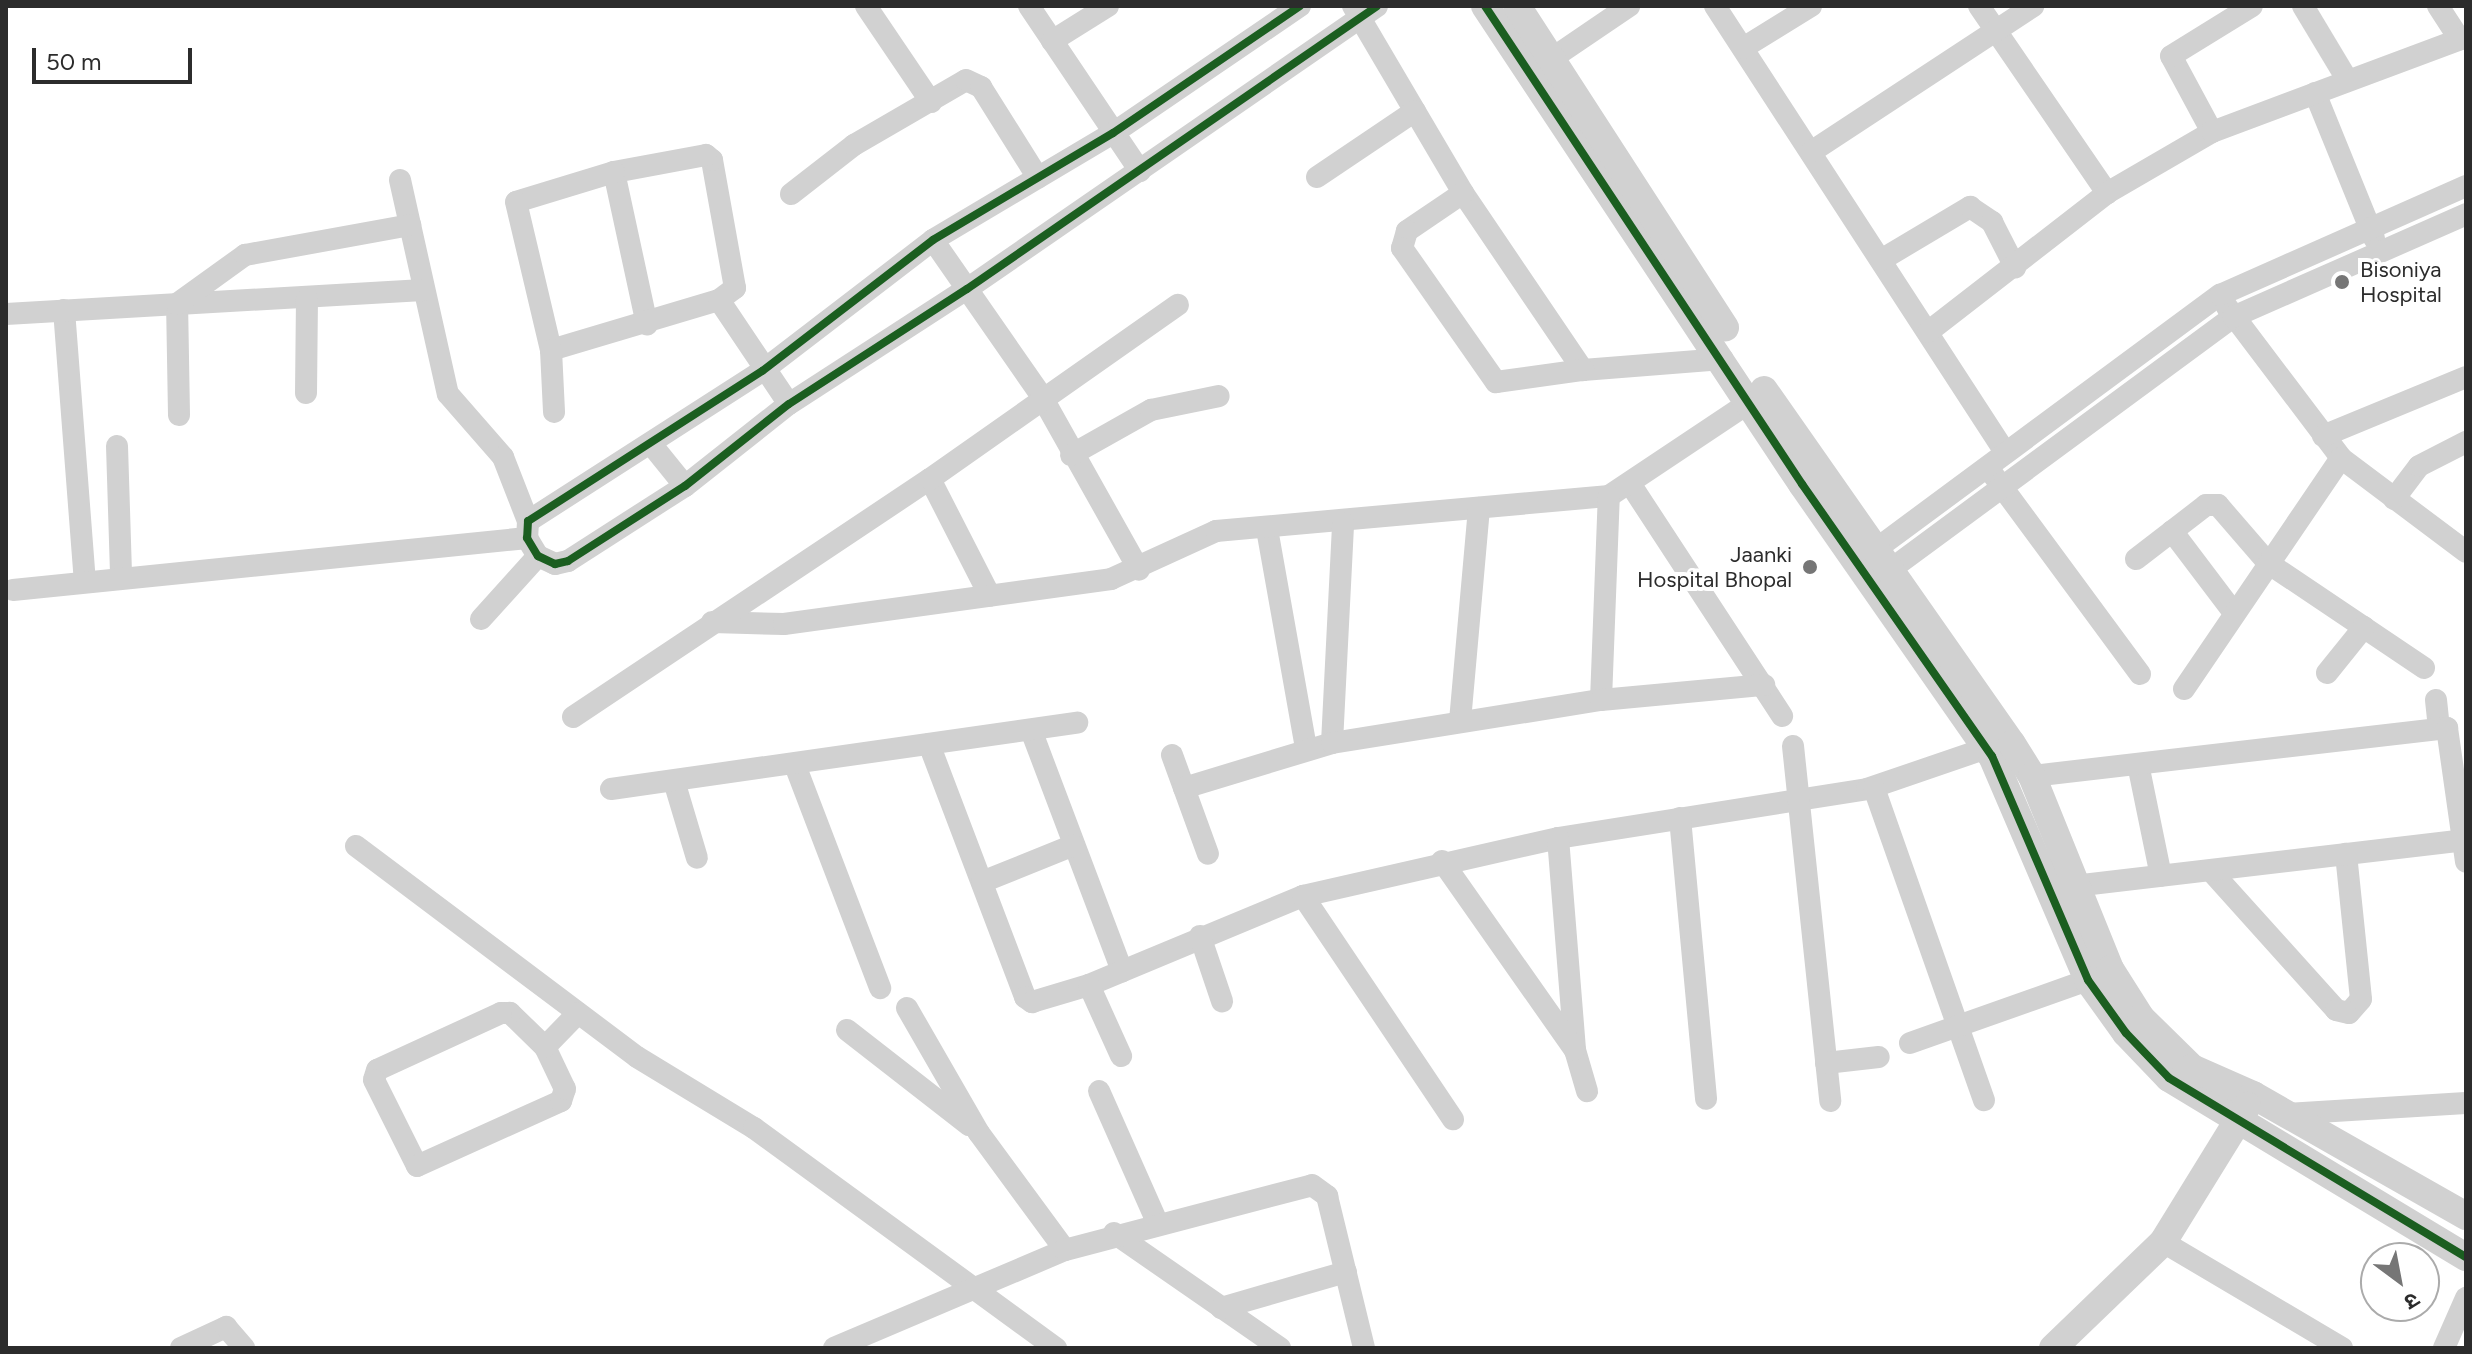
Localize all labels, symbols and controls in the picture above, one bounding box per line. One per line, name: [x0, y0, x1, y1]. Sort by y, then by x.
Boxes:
scale bar: [36, 32, 196, 82]
text: 50 m: [46, 47, 102, 76]
place label: Bisoniya Hospital: [2360, 256, 2442, 308]
marker: Bisoniya Hospital: [2331, 271, 2353, 293]
place label: Jaanki Hospital Bhopal: [1637, 541, 1792, 592]
marker: Jaanki Hospital Bhopal: [1799, 556, 1821, 578]
north arrow: [2360, 1242, 2440, 1322]
text: उ: [2399, 1286, 2425, 1316]

